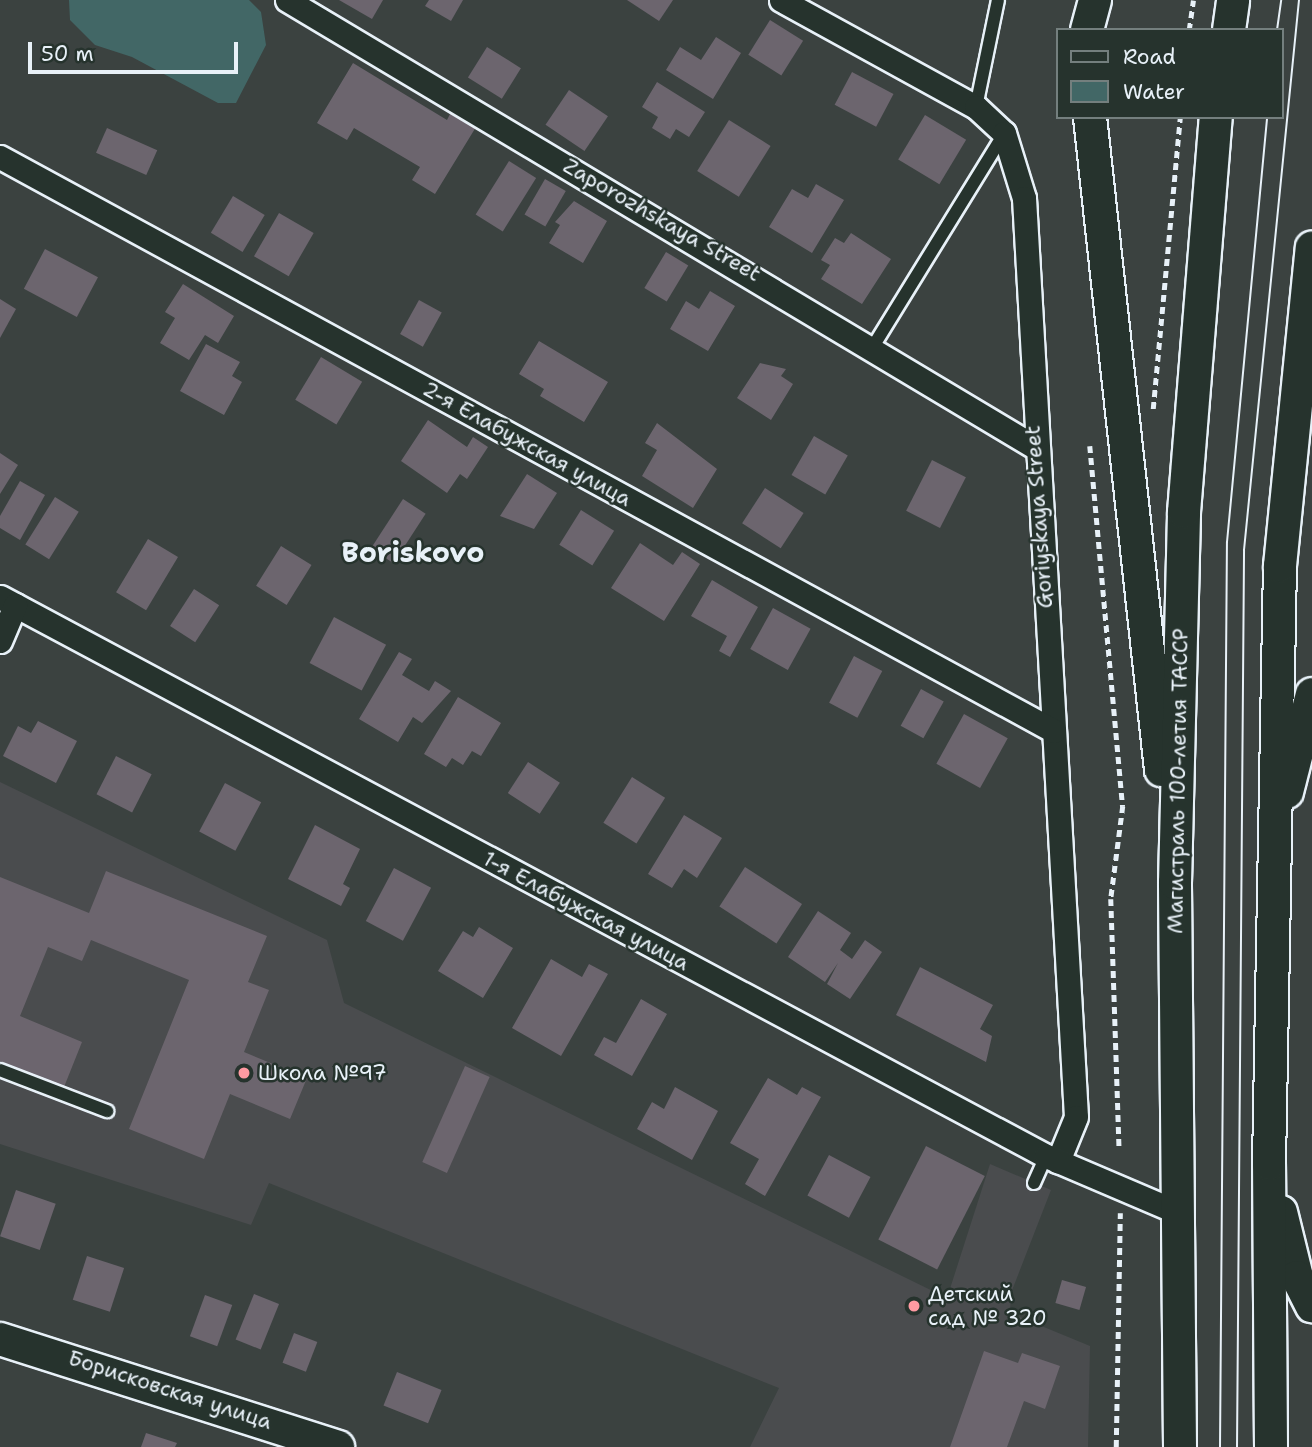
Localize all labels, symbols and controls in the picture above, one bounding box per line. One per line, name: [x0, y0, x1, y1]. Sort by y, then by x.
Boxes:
scale bar: [32, 28, 242, 72]
legend: [1056, 28, 1284, 119]
text: 50 m: [41, 40, 94, 68]
text: Road: [1123, 43, 1176, 71]
text: Water: [1123, 78, 1185, 106]
street label: Zaporozhskaya Street: [559, 153, 765, 287]
street label: 2-я Елабужская улица: [418, 376, 636, 512]
street label: Goriyskaya Street: [1020, 425, 1058, 609]
district label: Boriskovo: [342, 535, 484, 569]
street label: Магистраль 100-летия ТАССР: [1163, 628, 1193, 934]
street label: 1-я Елабужская улица: [479, 846, 693, 976]
place label: Школа №97: [258, 1060, 387, 1086]
marker: Школа №97: [236, 1065, 252, 1081]
place label: Детский сад № 320: [928, 1281, 1047, 1331]
marker: Детский сад № 320: [906, 1298, 922, 1314]
street label: Борисковская улица: [65, 1345, 275, 1435]

